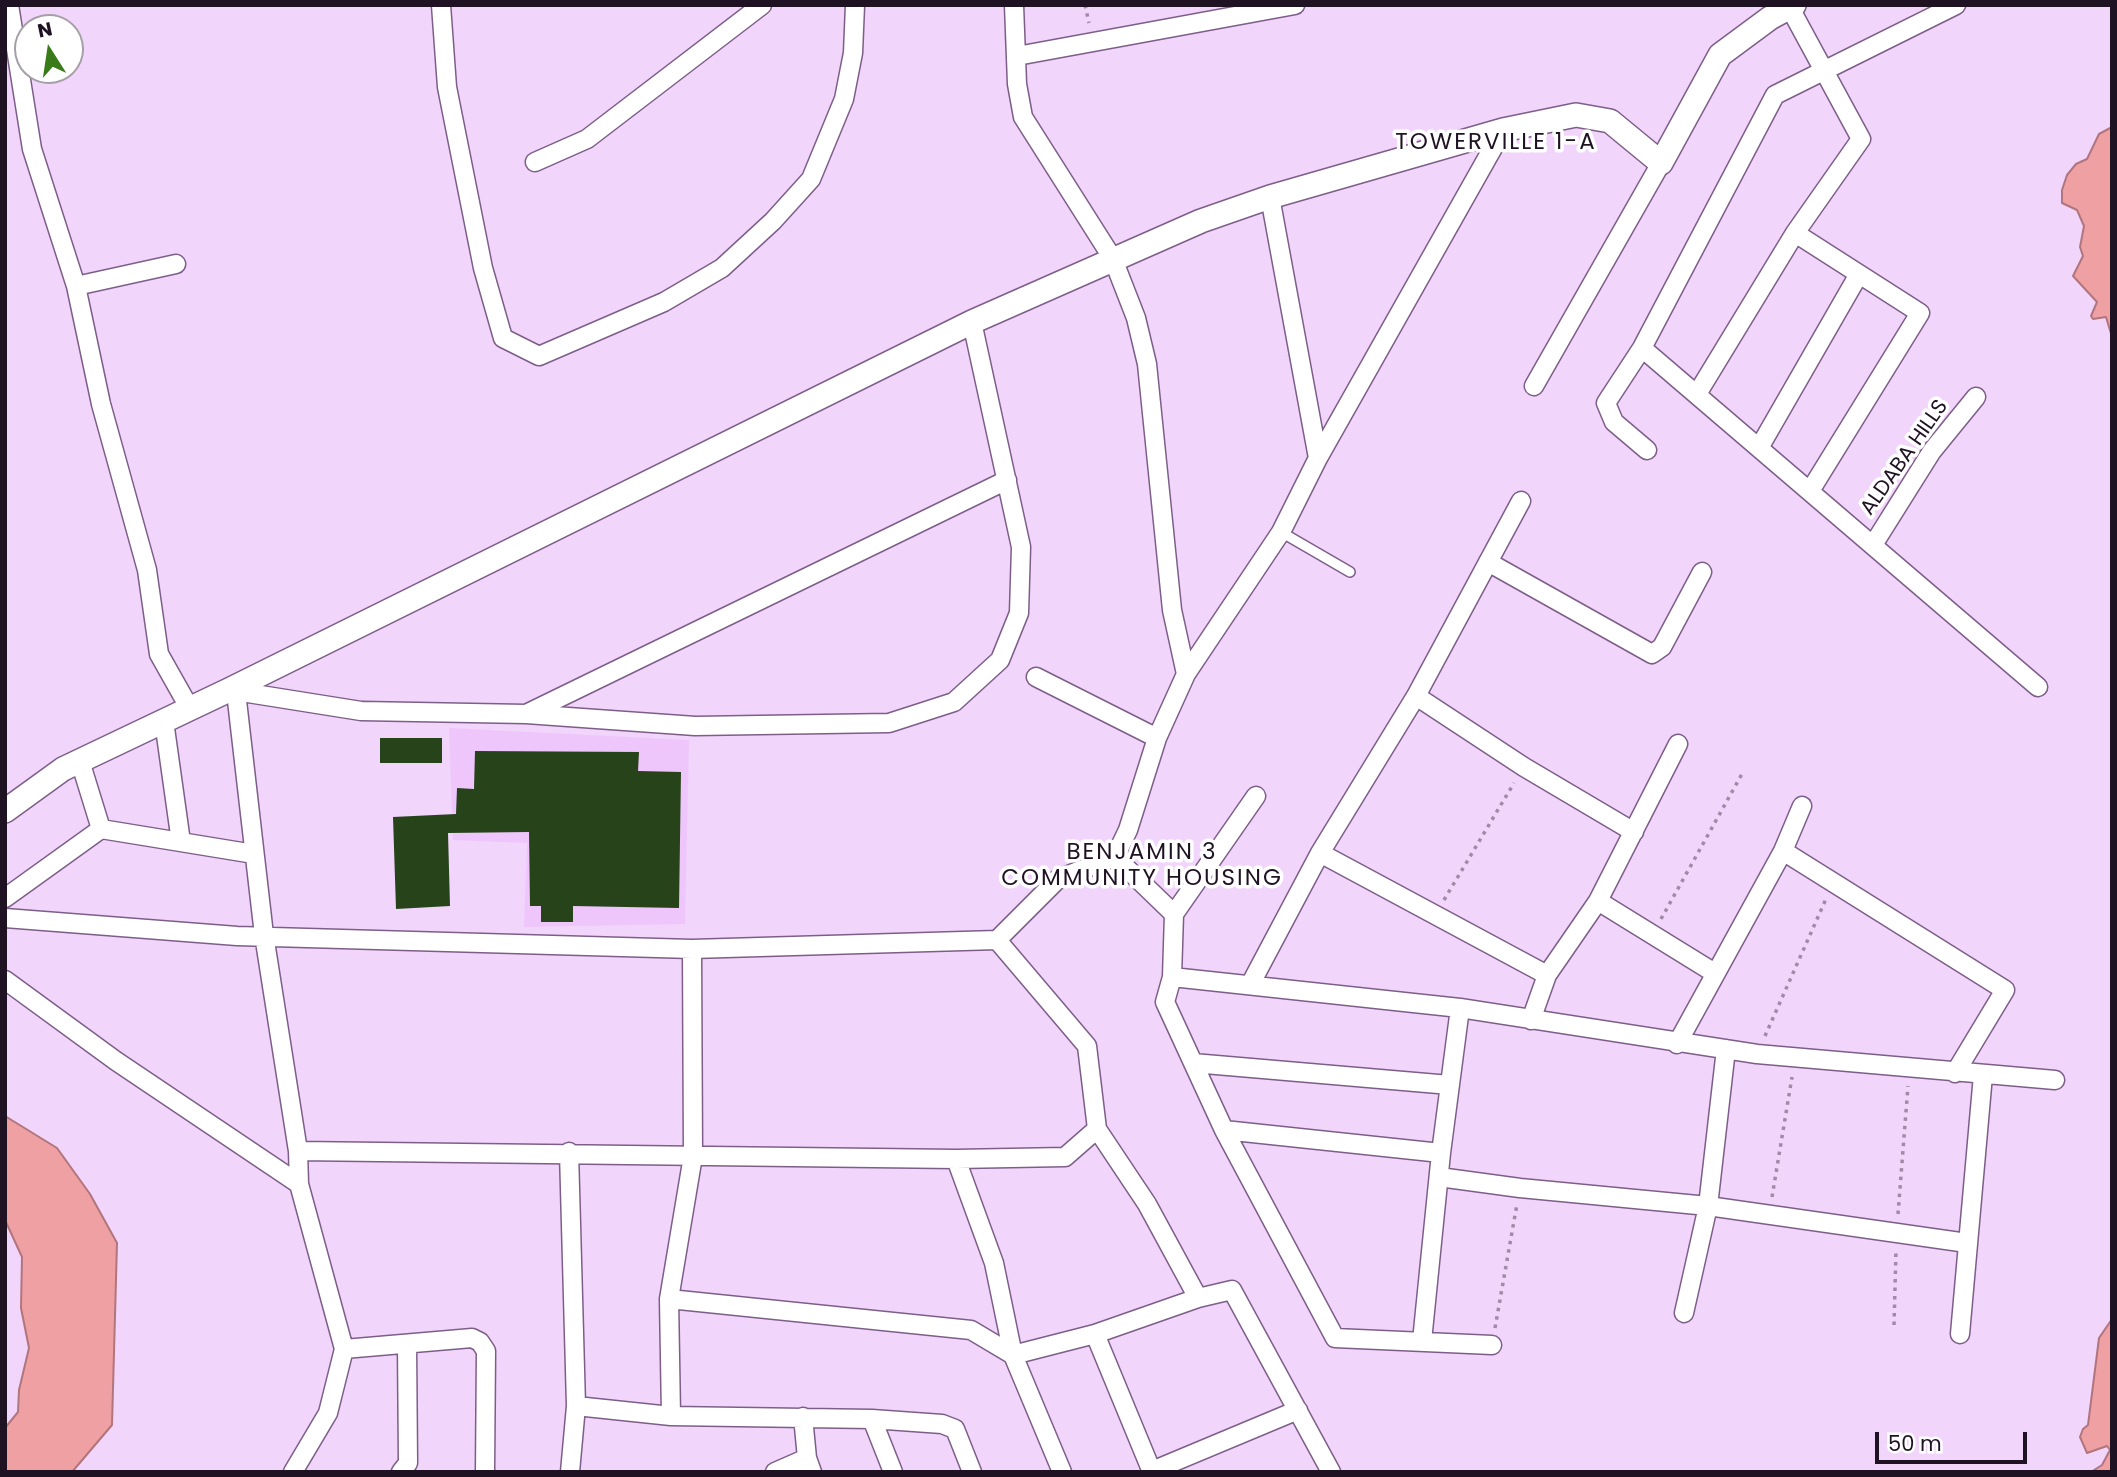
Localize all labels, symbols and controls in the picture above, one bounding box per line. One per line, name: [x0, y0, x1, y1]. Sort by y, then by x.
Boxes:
north arrow: [14, 14, 84, 84]
text: N: [35, 15, 55, 45]
district label: TOWERVILLE 1-A: [1397, 129, 1595, 157]
street label: ALDABA HILLS: [1856, 395, 1954, 521]
district label: BENJAMIN 3 COMMUNITY HOUSING: [1003, 839, 1281, 893]
scale bar: [1879, 1418, 2031, 1462]
text: 50 m: [1888, 1429, 1942, 1458]

